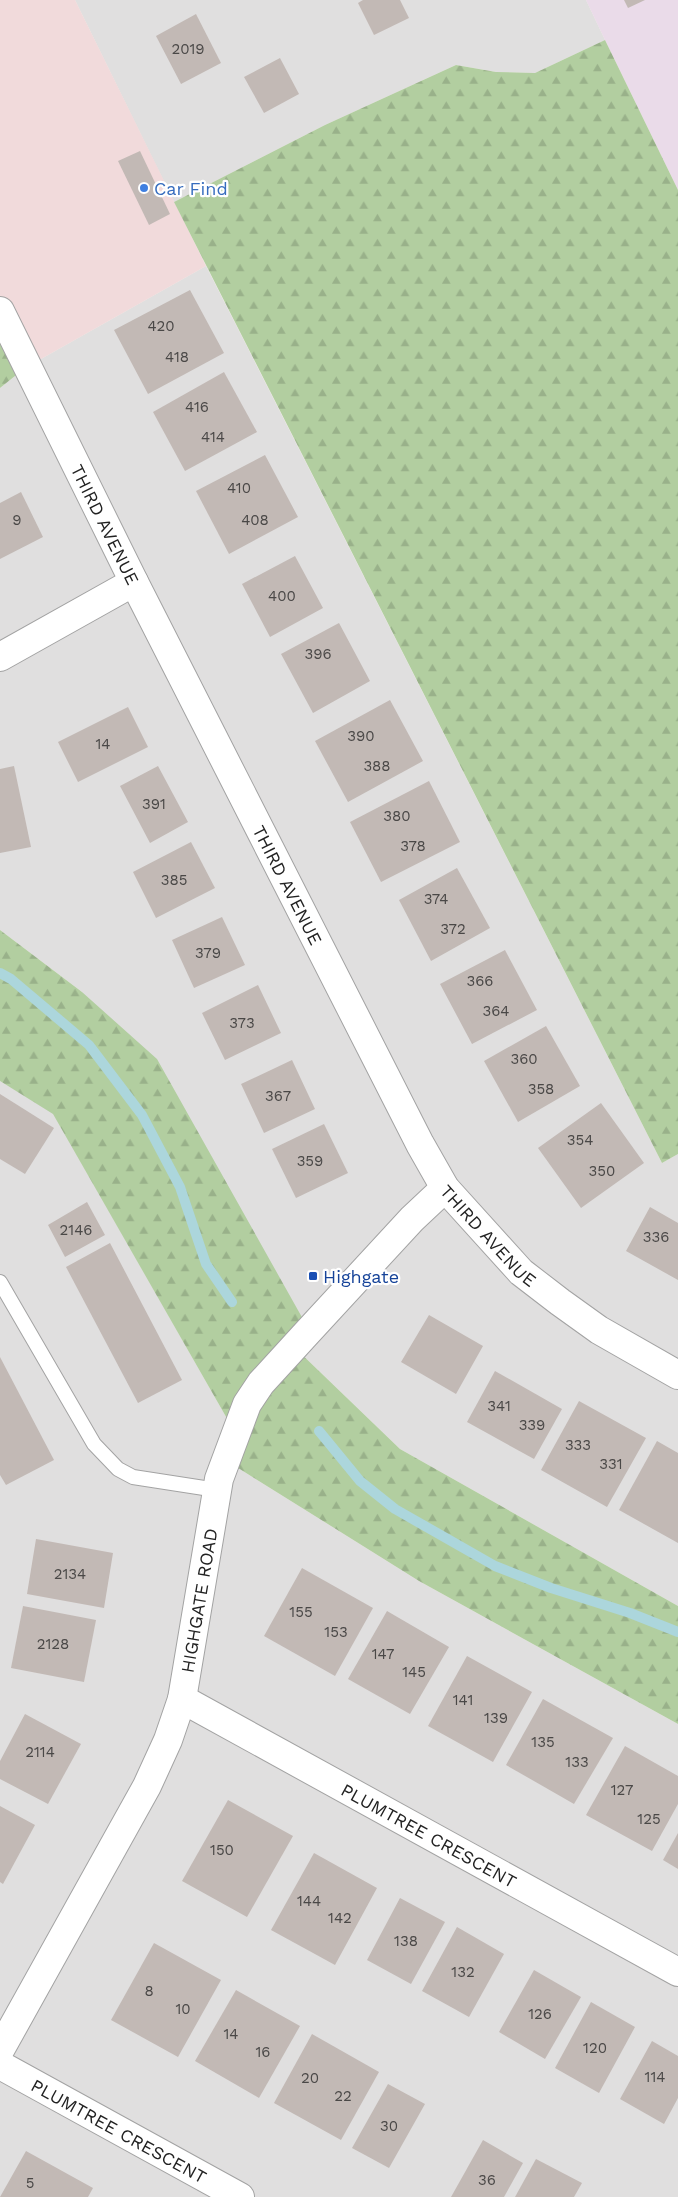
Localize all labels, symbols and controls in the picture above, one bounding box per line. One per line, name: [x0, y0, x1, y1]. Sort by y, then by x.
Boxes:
house number: 2019: [171, 40, 205, 58]
place label: Car Find: [154, 178, 228, 199]
marker: Car Find: [138, 182, 150, 194]
house number: 420: [147, 317, 175, 335]
house number: 418: [165, 348, 189, 366]
house number: 416: [185, 398, 209, 416]
house number: 414: [201, 428, 225, 446]
street label: THIRD AVENUE: [67, 461, 144, 588]
house number: 410: [227, 479, 251, 497]
house number: 9: [12, 511, 22, 529]
house number: 408: [241, 511, 269, 529]
house number: 400: [268, 587, 296, 605]
house number: 396: [304, 645, 332, 663]
house number: 390: [347, 727, 375, 745]
house number: 14: [95, 735, 111, 753]
house number: 388: [363, 757, 391, 775]
house number: 391: [142, 795, 166, 813]
house number: 380: [383, 807, 411, 825]
street label: THIRD AVENUE: [249, 821, 327, 948]
house number: 378: [400, 837, 426, 855]
house number: 385: [161, 871, 187, 889]
house number: 374: [424, 890, 448, 908]
house number: 372: [440, 920, 466, 938]
house number: 379: [195, 944, 221, 962]
house number: 366: [467, 972, 494, 990]
house number: 364: [482, 1002, 510, 1020]
house number: 373: [229, 1014, 255, 1032]
house number: 360: [510, 1050, 538, 1068]
house number: 358: [528, 1080, 554, 1098]
house number: 367: [265, 1087, 291, 1105]
house number: 354: [567, 1131, 593, 1149]
house number: 359: [297, 1152, 323, 1170]
house number: 350: [589, 1162, 615, 1180]
street label: THIRD AVENUE: [436, 1180, 541, 1291]
house number: 2146: [60, 1221, 92, 1239]
house number: 336: [643, 1228, 669, 1246]
place label: Highgate: [323, 1266, 399, 1287]
marker: Highgate: [307, 1270, 319, 1282]
house number: 341: [487, 1397, 511, 1415]
house number: 339: [519, 1416, 545, 1434]
house number: 333: [565, 1436, 591, 1454]
house number: 331: [599, 1455, 623, 1473]
street label: HIGHGATE ROAD: [176, 1526, 221, 1674]
house number: 2134: [54, 1565, 86, 1583]
house number: 155: [289, 1603, 313, 1621]
house number: 153: [324, 1623, 348, 1641]
house number: 2128: [37, 1635, 69, 1653]
house number: 147: [372, 1645, 394, 1663]
house number: 145: [402, 1663, 426, 1681]
house number: 141: [453, 1691, 473, 1709]
house number: 139: [484, 1709, 508, 1727]
house number: 135: [531, 1733, 555, 1751]
house number: 2114: [25, 1743, 55, 1761]
house number: 133: [565, 1753, 589, 1771]
street label: PLUMTREE CRESCENT: [338, 1778, 520, 1892]
house number: 127: [611, 1781, 633, 1799]
house number: 125: [637, 1810, 661, 1828]
house number: 150: [210, 1841, 234, 1859]
house number: 144: [297, 1892, 321, 1910]
house number: 142: [328, 1909, 352, 1927]
house number: 138: [394, 1932, 418, 1950]
house number: 132: [451, 1963, 475, 1981]
house number: 8: [144, 1982, 154, 2000]
house number: 10: [175, 2000, 191, 2018]
house number: 126: [528, 2005, 552, 2023]
house number: 14: [223, 2025, 239, 2043]
house number: 120: [583, 2039, 607, 2057]
house number: 16: [256, 2043, 270, 2061]
house number: 114: [645, 2068, 665, 2086]
house number: 20: [301, 2069, 319, 2087]
street label: PLUMTREE CRESCENT: [28, 2074, 211, 2187]
house number: 22: [334, 2087, 352, 2105]
house number: 30: [380, 2117, 398, 2135]
house number: 36: [478, 2171, 496, 2189]
house number: 5: [26, 2174, 34, 2192]

